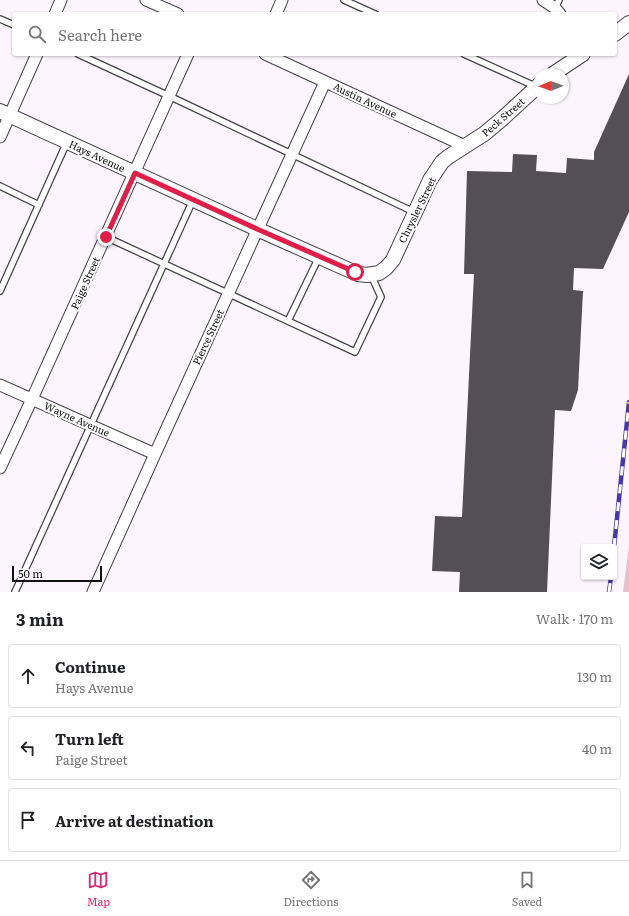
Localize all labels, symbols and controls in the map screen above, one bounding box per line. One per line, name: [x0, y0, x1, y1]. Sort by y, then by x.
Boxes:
search box: [12, 12, 617, 56]
icon: search: [26, 23, 48, 45]
text: Search here: [58, 23, 142, 46]
north arrow: [533, 68, 569, 104]
street label: Austin Avenue: [331, 78, 400, 121]
street label: Peck Street: [478, 94, 528, 140]
street label: Hays Avenue: [67, 136, 128, 175]
street label: Chrysler Street: [394, 174, 439, 245]
route end: [97, 228, 115, 246]
street label: Paige Street: [66, 254, 103, 311]
route start: [346, 263, 364, 281]
street label: Pierce Street: [188, 307, 227, 367]
street label: Wayne Avenue: [42, 397, 112, 440]
map controls: [581, 544, 617, 580]
button: layers: [581, 544, 617, 580]
scale bar: [12, 564, 102, 583]
text: 50 m: [18, 565, 43, 581]
text: 3 min: [16, 606, 64, 631]
text: Walk · 170 m: [536, 609, 613, 628]
text: Continue: [55, 655, 125, 678]
icon: ahead: [17, 665, 39, 687]
text: 130 m: [577, 667, 612, 686]
text: Hays Avenue: [55, 678, 133, 697]
text: Turn left: [55, 727, 124, 750]
icon: left: [17, 737, 39, 759]
text: 40 m: [582, 739, 612, 758]
text: Paige Street: [55, 750, 128, 769]
icon: arrive: [17, 809, 39, 831]
text: Arrive at destination: [55, 809, 214, 832]
tab: Map: [87, 869, 110, 909]
tab: Directions: [283, 869, 338, 909]
tab: Saved: [512, 869, 542, 909]

